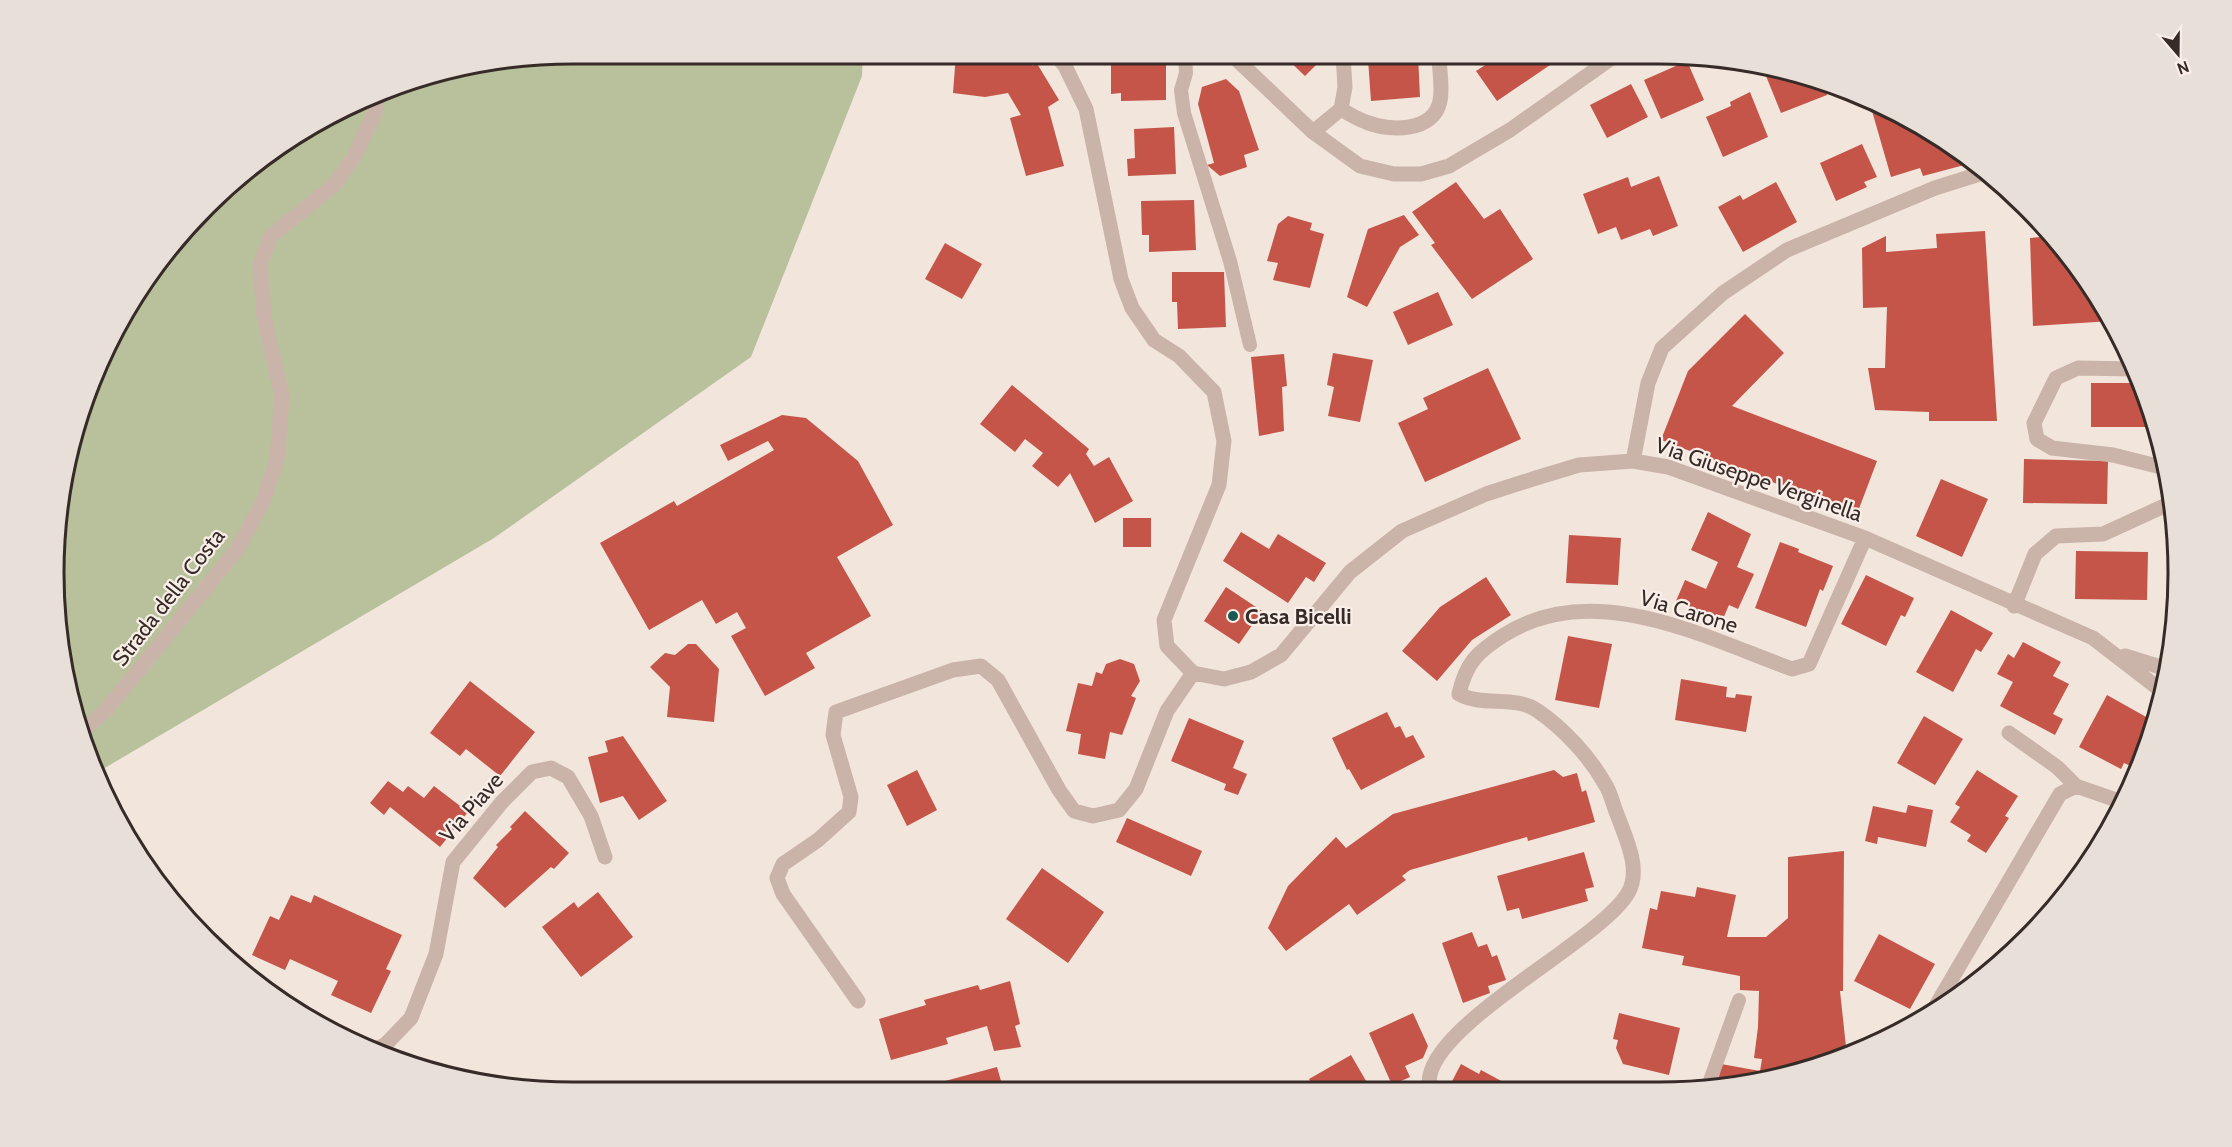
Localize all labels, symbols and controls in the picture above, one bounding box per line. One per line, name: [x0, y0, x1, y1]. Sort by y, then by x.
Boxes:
north arrow: [2148, 24, 2208, 84]
text: N: [2174, 57, 2192, 78]
street label: Via Giuseppe Verginella: [1652, 431, 1866, 528]
street label: Strada della Costa: [106, 523, 231, 671]
street label: Via Carone: [1637, 584, 1741, 639]
place label: Casa Bicelli: [1245, 603, 1352, 630]
marker: Casa Bicelli: [1226, 609, 1240, 623]
street label: Via Piave: [434, 767, 509, 848]

